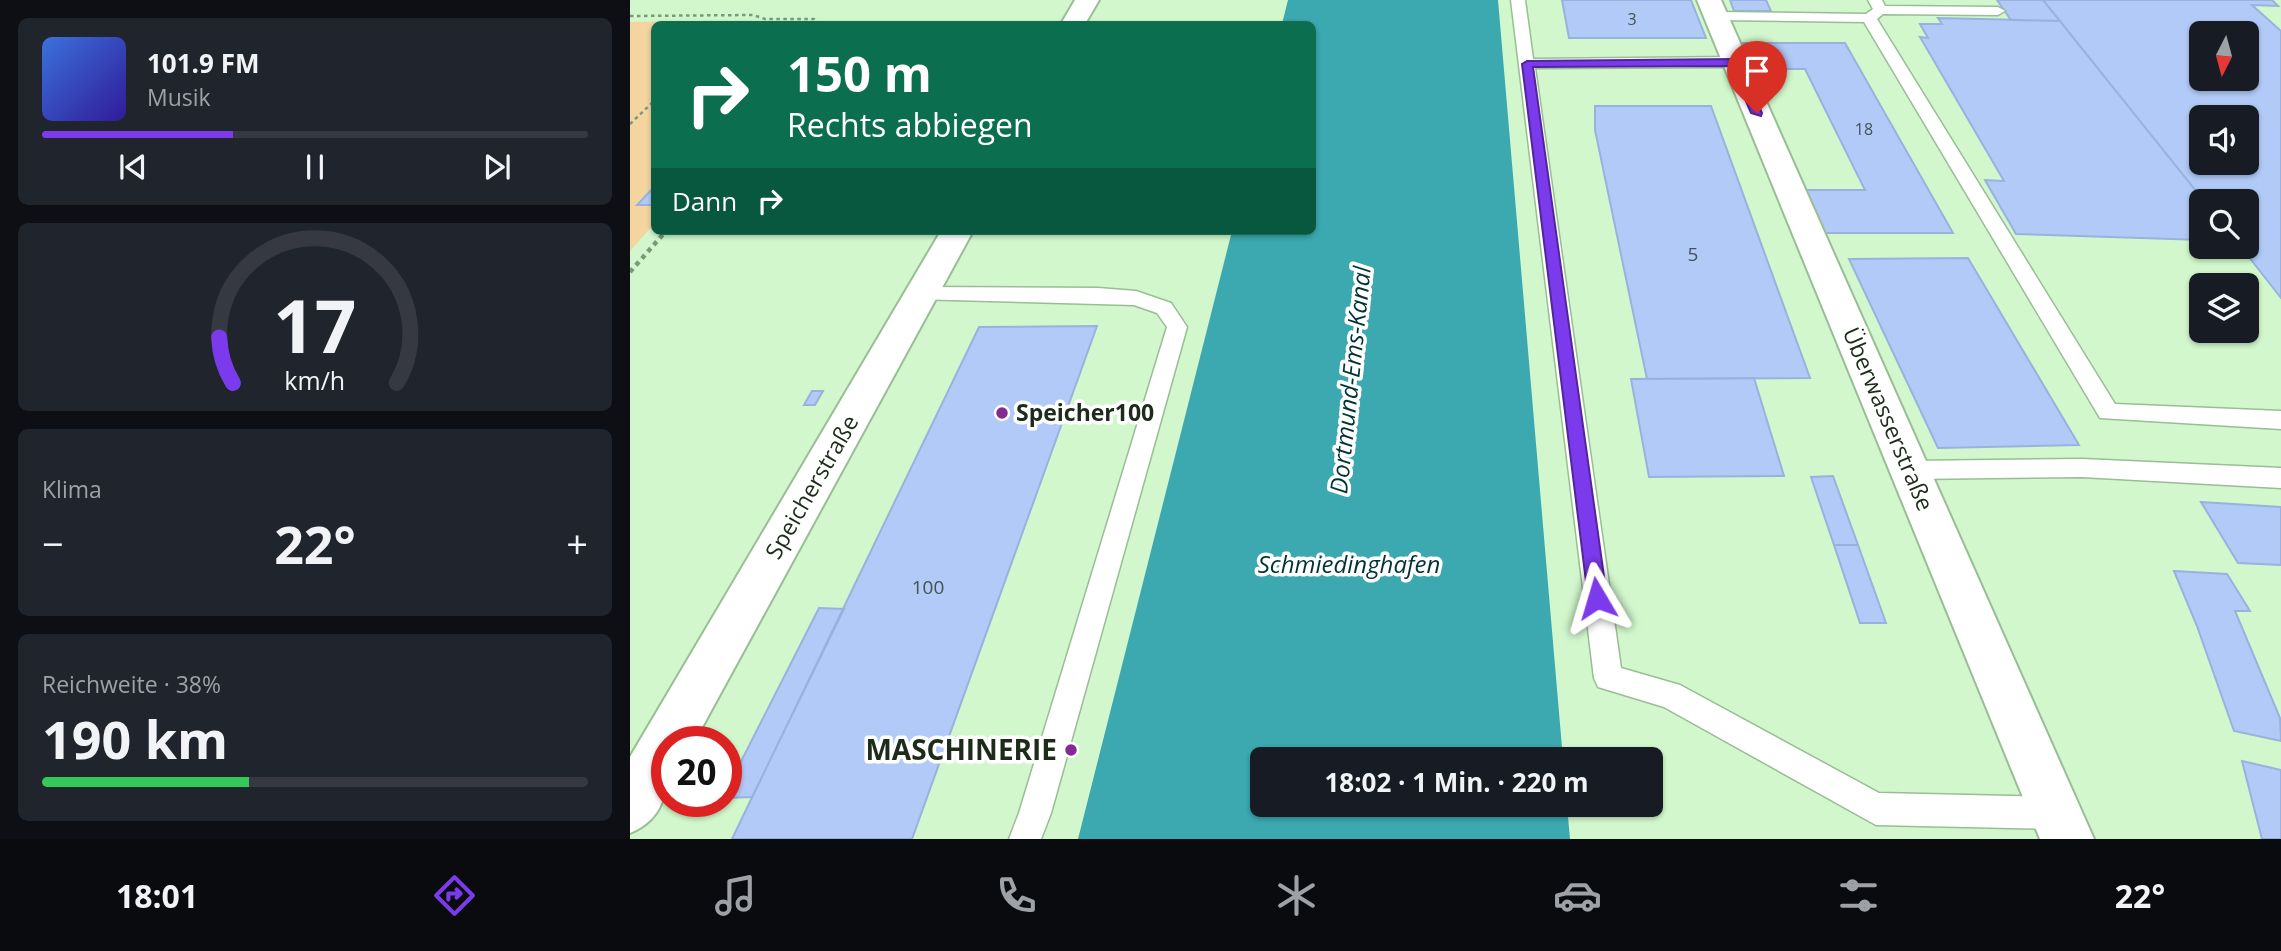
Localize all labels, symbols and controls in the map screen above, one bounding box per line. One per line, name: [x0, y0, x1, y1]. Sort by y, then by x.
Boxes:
house number: 3: [1627, 8, 1637, 30]
north arrow: [2189, 21, 2259, 91]
map controls: [2189, 21, 2259, 343]
text: 150 m: [787, 40, 932, 106]
pin: [1727, 41, 1787, 113]
text: 101.9 FM: [147, 45, 259, 81]
icon: right: [672, 49, 763, 140]
icon: arrive: [1738, 52, 1776, 90]
text: Musik: [147, 81, 211, 113]
text: Rechts abbiegen: [787, 103, 1033, 146]
button: sound: [2189, 105, 2259, 175]
house number: 18: [1855, 118, 1873, 140]
icon: previous: [114, 148, 152, 186]
icon: pause: [296, 148, 334, 186]
icon: next: [478, 148, 516, 186]
icon: right: [751, 182, 789, 220]
text: Dann: [672, 183, 737, 219]
button: search: [2189, 189, 2259, 259]
house number: 5: [1688, 241, 1698, 267]
water label: Dortmund-Ems-Kanal: [1321, 264, 1378, 495]
button: layers: [2189, 273, 2259, 343]
text: 17: [273, 275, 357, 374]
street label: Überwasserstraße: [1836, 322, 1942, 515]
text: km/h: [285, 363, 345, 397]
place label: Speicher100: [1016, 396, 1154, 428]
marker: Speicher100: [994, 405, 1010, 421]
street label: Speicherstraße: [757, 409, 865, 564]
text: Klima: [42, 473, 102, 505]
text: 22°: [274, 508, 356, 579]
text: −: [42, 517, 64, 569]
text: +: [566, 517, 588, 569]
water label: Schmiedinghafen: [1258, 547, 1440, 580]
position arrow: [1560, 561, 1634, 635]
house number: 100: [912, 574, 944, 600]
text: Reichweite · 38%: [42, 668, 221, 700]
text: 190 km: [42, 703, 228, 774]
speed limit sign: 20: [651, 726, 742, 817]
place label: MASCHINERIE: [865, 730, 1057, 768]
marker: MASCHINERIE: [1063, 742, 1079, 758]
text: 18:02 · 1 Min. · 220 m: [1324, 764, 1589, 800]
icon: directions: [430, 871, 479, 920]
icon: music: [711, 871, 760, 920]
icon: phone: [992, 871, 1041, 920]
icon: climate: [1272, 871, 1321, 920]
icon: car: [1553, 871, 1602, 920]
icon: filters: [1834, 871, 1883, 920]
text: 18:01: [116, 874, 198, 917]
text: 22°: [2115, 874, 2165, 917]

